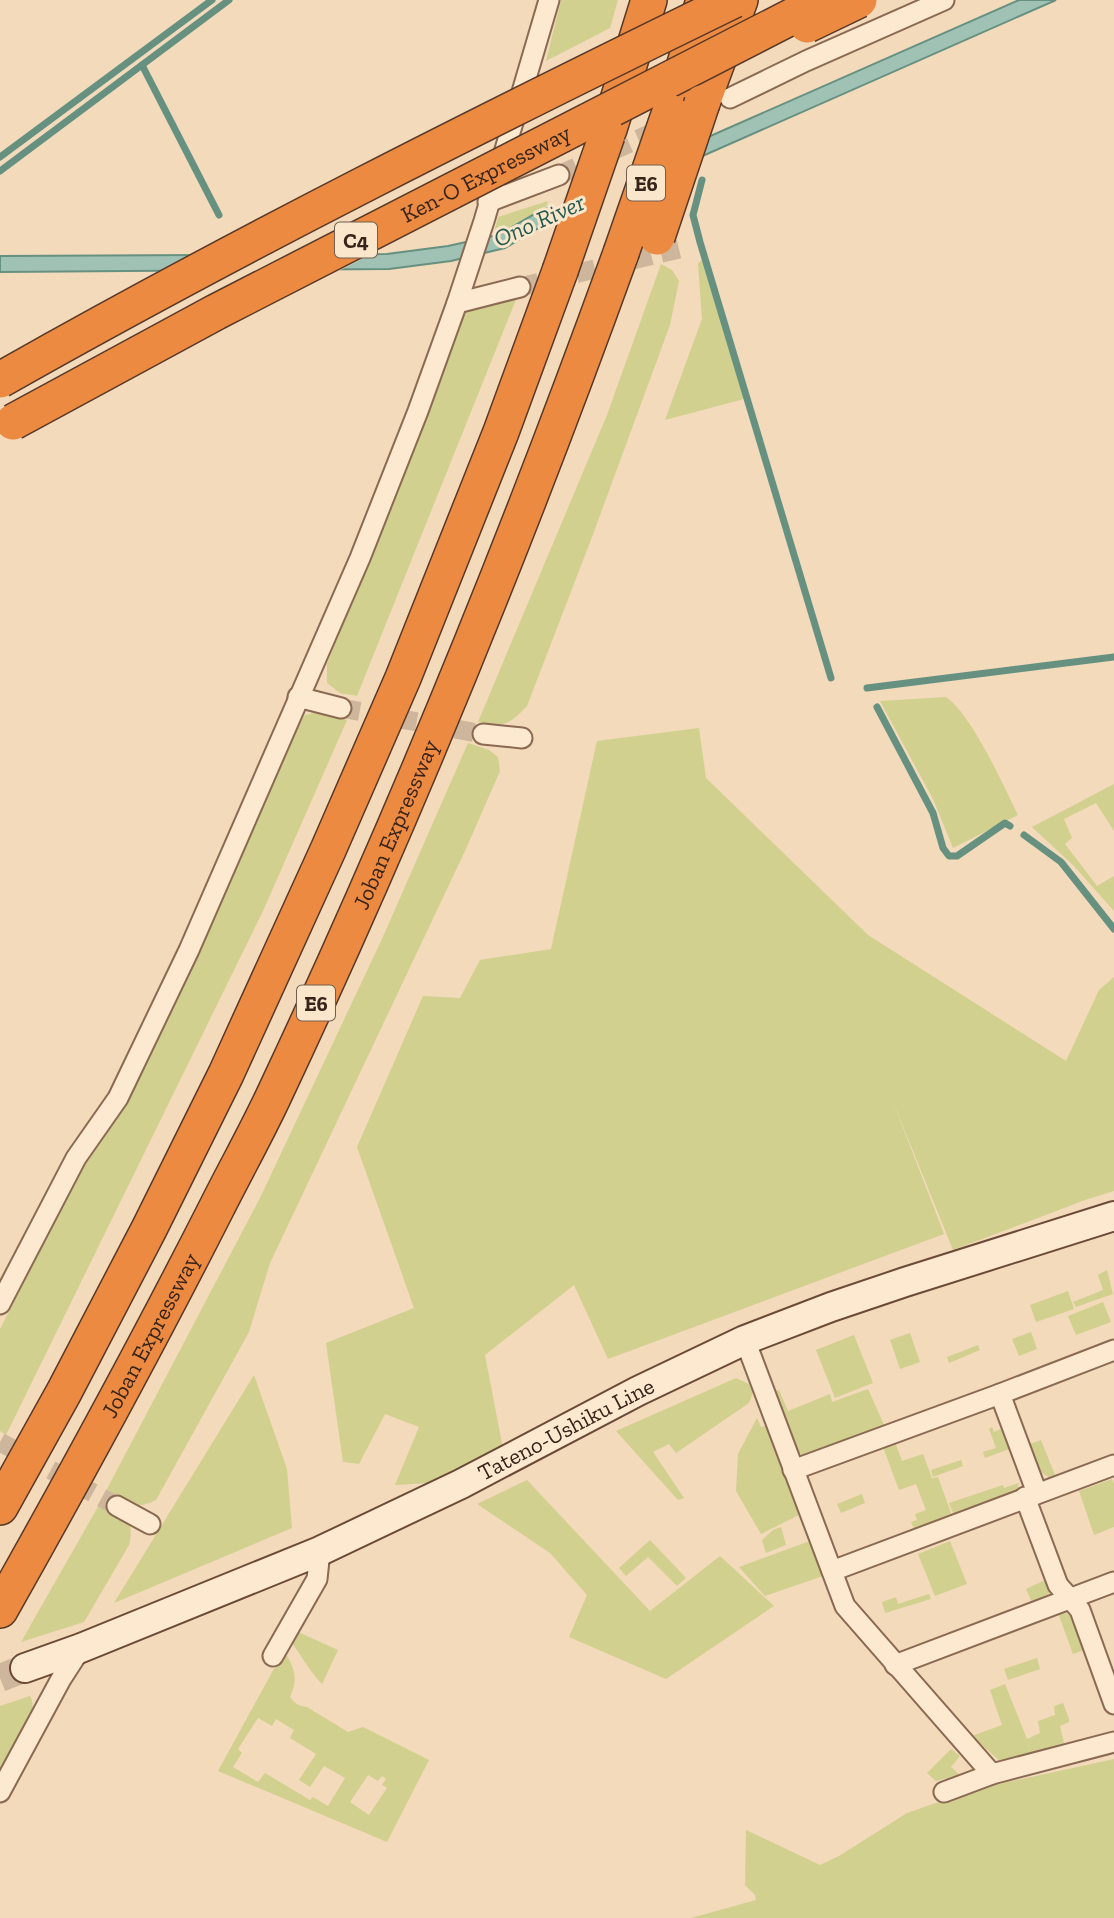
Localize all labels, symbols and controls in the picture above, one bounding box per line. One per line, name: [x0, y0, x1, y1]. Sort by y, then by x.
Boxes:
street label: Ken-O Expressway: [396, 118, 575, 229]
road number: E6: [627, 166, 665, 200]
water label: Ono River: [489, 187, 590, 253]
road number: C4: [335, 222, 377, 258]
street label: Joban Expressway: [347, 735, 444, 914]
road number: E6: [297, 986, 335, 1020]
street label: Joban Expressway: [95, 1248, 205, 1423]
street label: Tateno-Ushiku Line: [473, 1371, 659, 1487]

